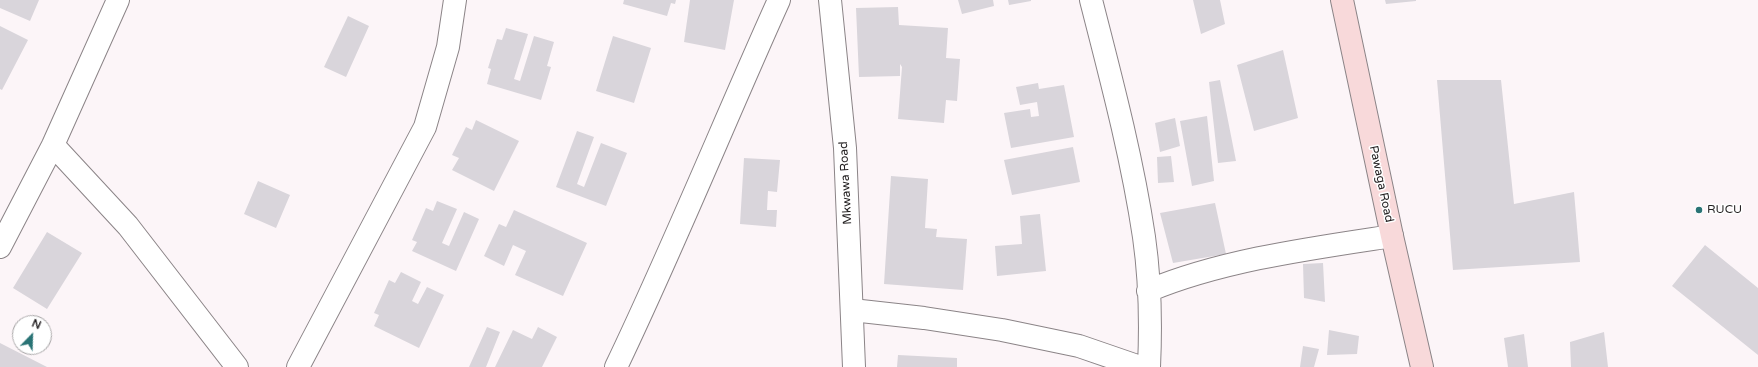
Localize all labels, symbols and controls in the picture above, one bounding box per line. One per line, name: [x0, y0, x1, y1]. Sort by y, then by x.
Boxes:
street label: Mkwawa Road: [837, 141, 855, 225]
street label: Pawaga Road: [1366, 144, 1396, 224]
place label: RUCU: [1707, 203, 1742, 217]
marker: RUCU: [1694, 205, 1704, 215]
north arrow: [12, 315, 52, 355]
text: N: [30, 317, 43, 332]

